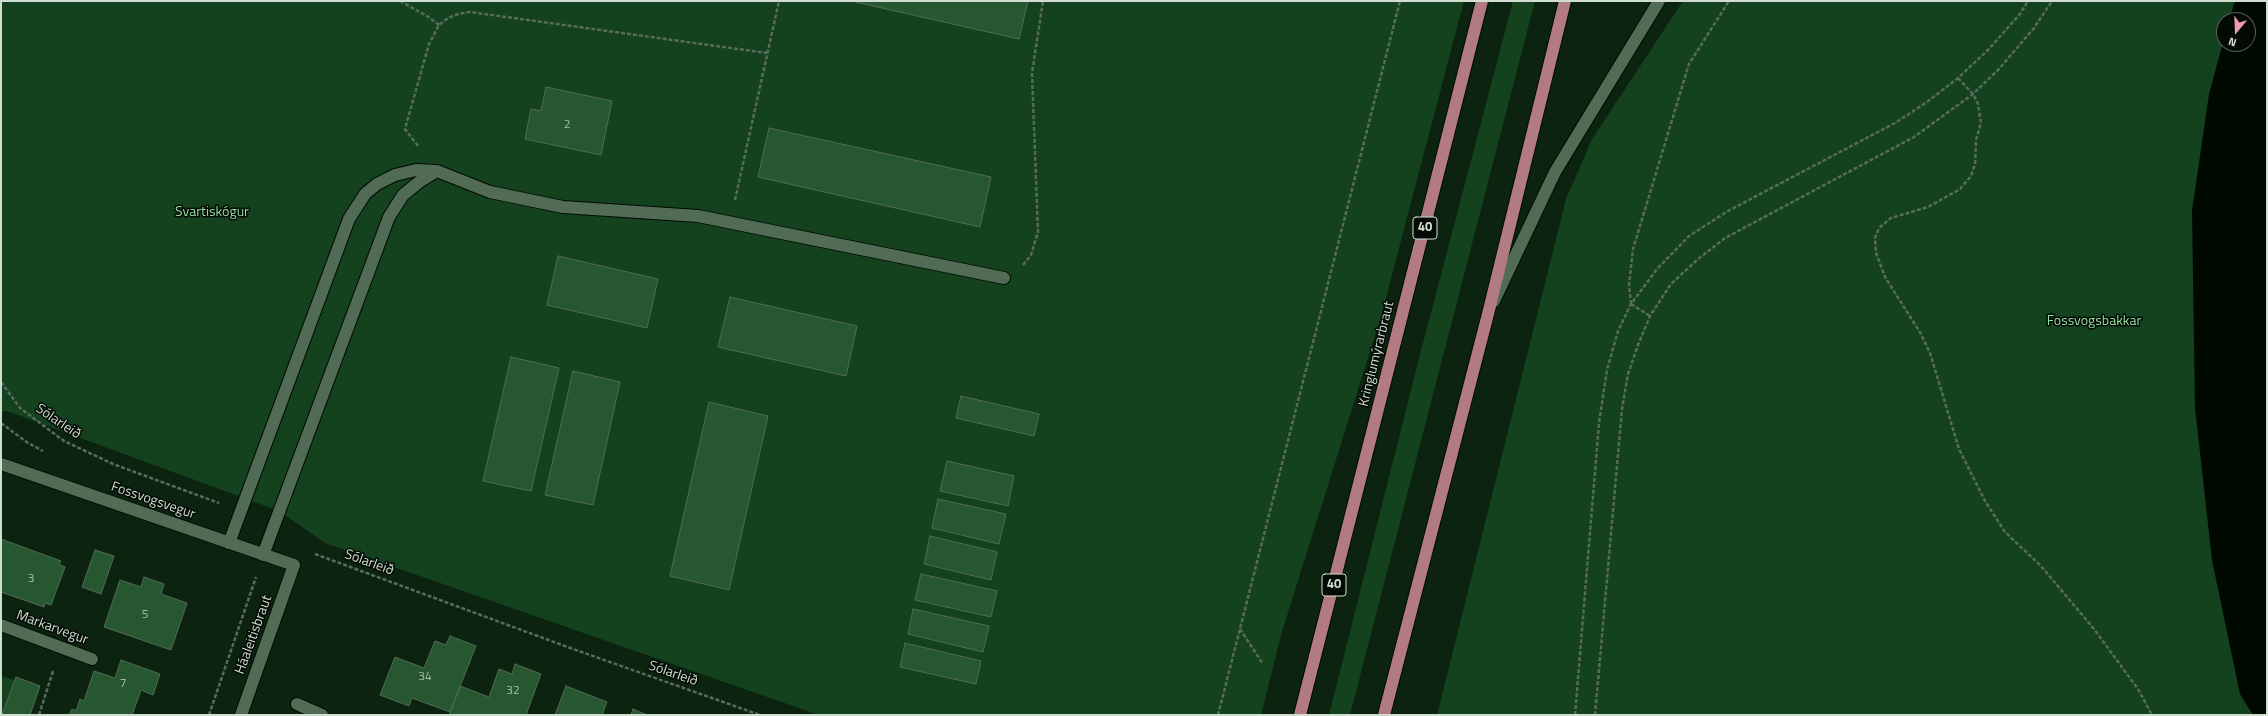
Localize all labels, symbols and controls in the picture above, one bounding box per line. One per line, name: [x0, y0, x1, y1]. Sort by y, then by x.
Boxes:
north arrow: [2216, 12, 2256, 52]
text: N: [2226, 34, 2239, 51]
house number: 2: [564, 118, 570, 132]
park label: Svartiskógur: [175, 205, 249, 221]
road number: 40: [1413, 217, 1437, 239]
street label: Kringlumýrarbraut: [1356, 300, 1398, 408]
park label: Fossvogsbakkar: [2047, 314, 2141, 330]
street label: Sólarleið: [32, 401, 84, 443]
street label: Fossvogsvegur: [109, 479, 197, 523]
street label: Sólarleið: [342, 546, 396, 580]
house number: 3: [28, 572, 34, 586]
road number: 40: [1322, 574, 1346, 596]
street label: Háaleitisbraut: [232, 593, 276, 677]
street label: Markarvegur: [14, 607, 90, 649]
house number: 5: [142, 608, 148, 622]
street label: Sólarleið: [646, 658, 700, 690]
house number: 34: [418, 670, 432, 684]
house number: 7: [120, 677, 126, 691]
house number: 32: [506, 684, 520, 698]

